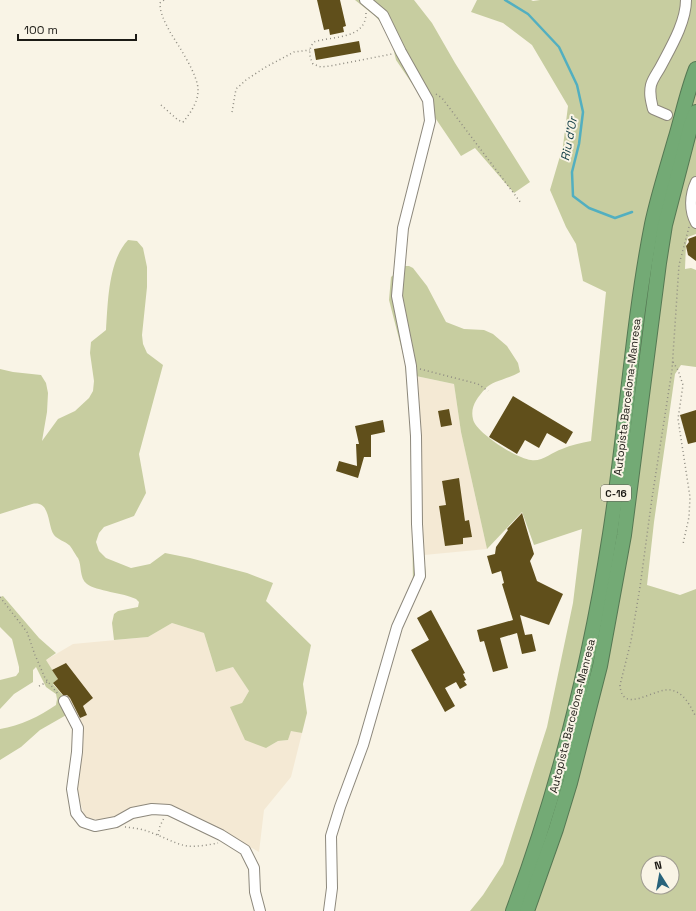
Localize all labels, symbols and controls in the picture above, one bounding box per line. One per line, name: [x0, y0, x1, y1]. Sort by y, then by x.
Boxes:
scale bar: [18, 16, 136, 42]
text: 100 m: [24, 22, 58, 38]
water label: Riu d'Or: [557, 114, 581, 162]
street label: Autopista Barcelona-Manresa: [610, 317, 644, 476]
road number: C-16: [601, 485, 631, 501]
street label: Autopista Barcelona-Manresa: [546, 637, 598, 794]
north arrow: [640, 855, 680, 895]
text: N: [653, 858, 663, 873]

